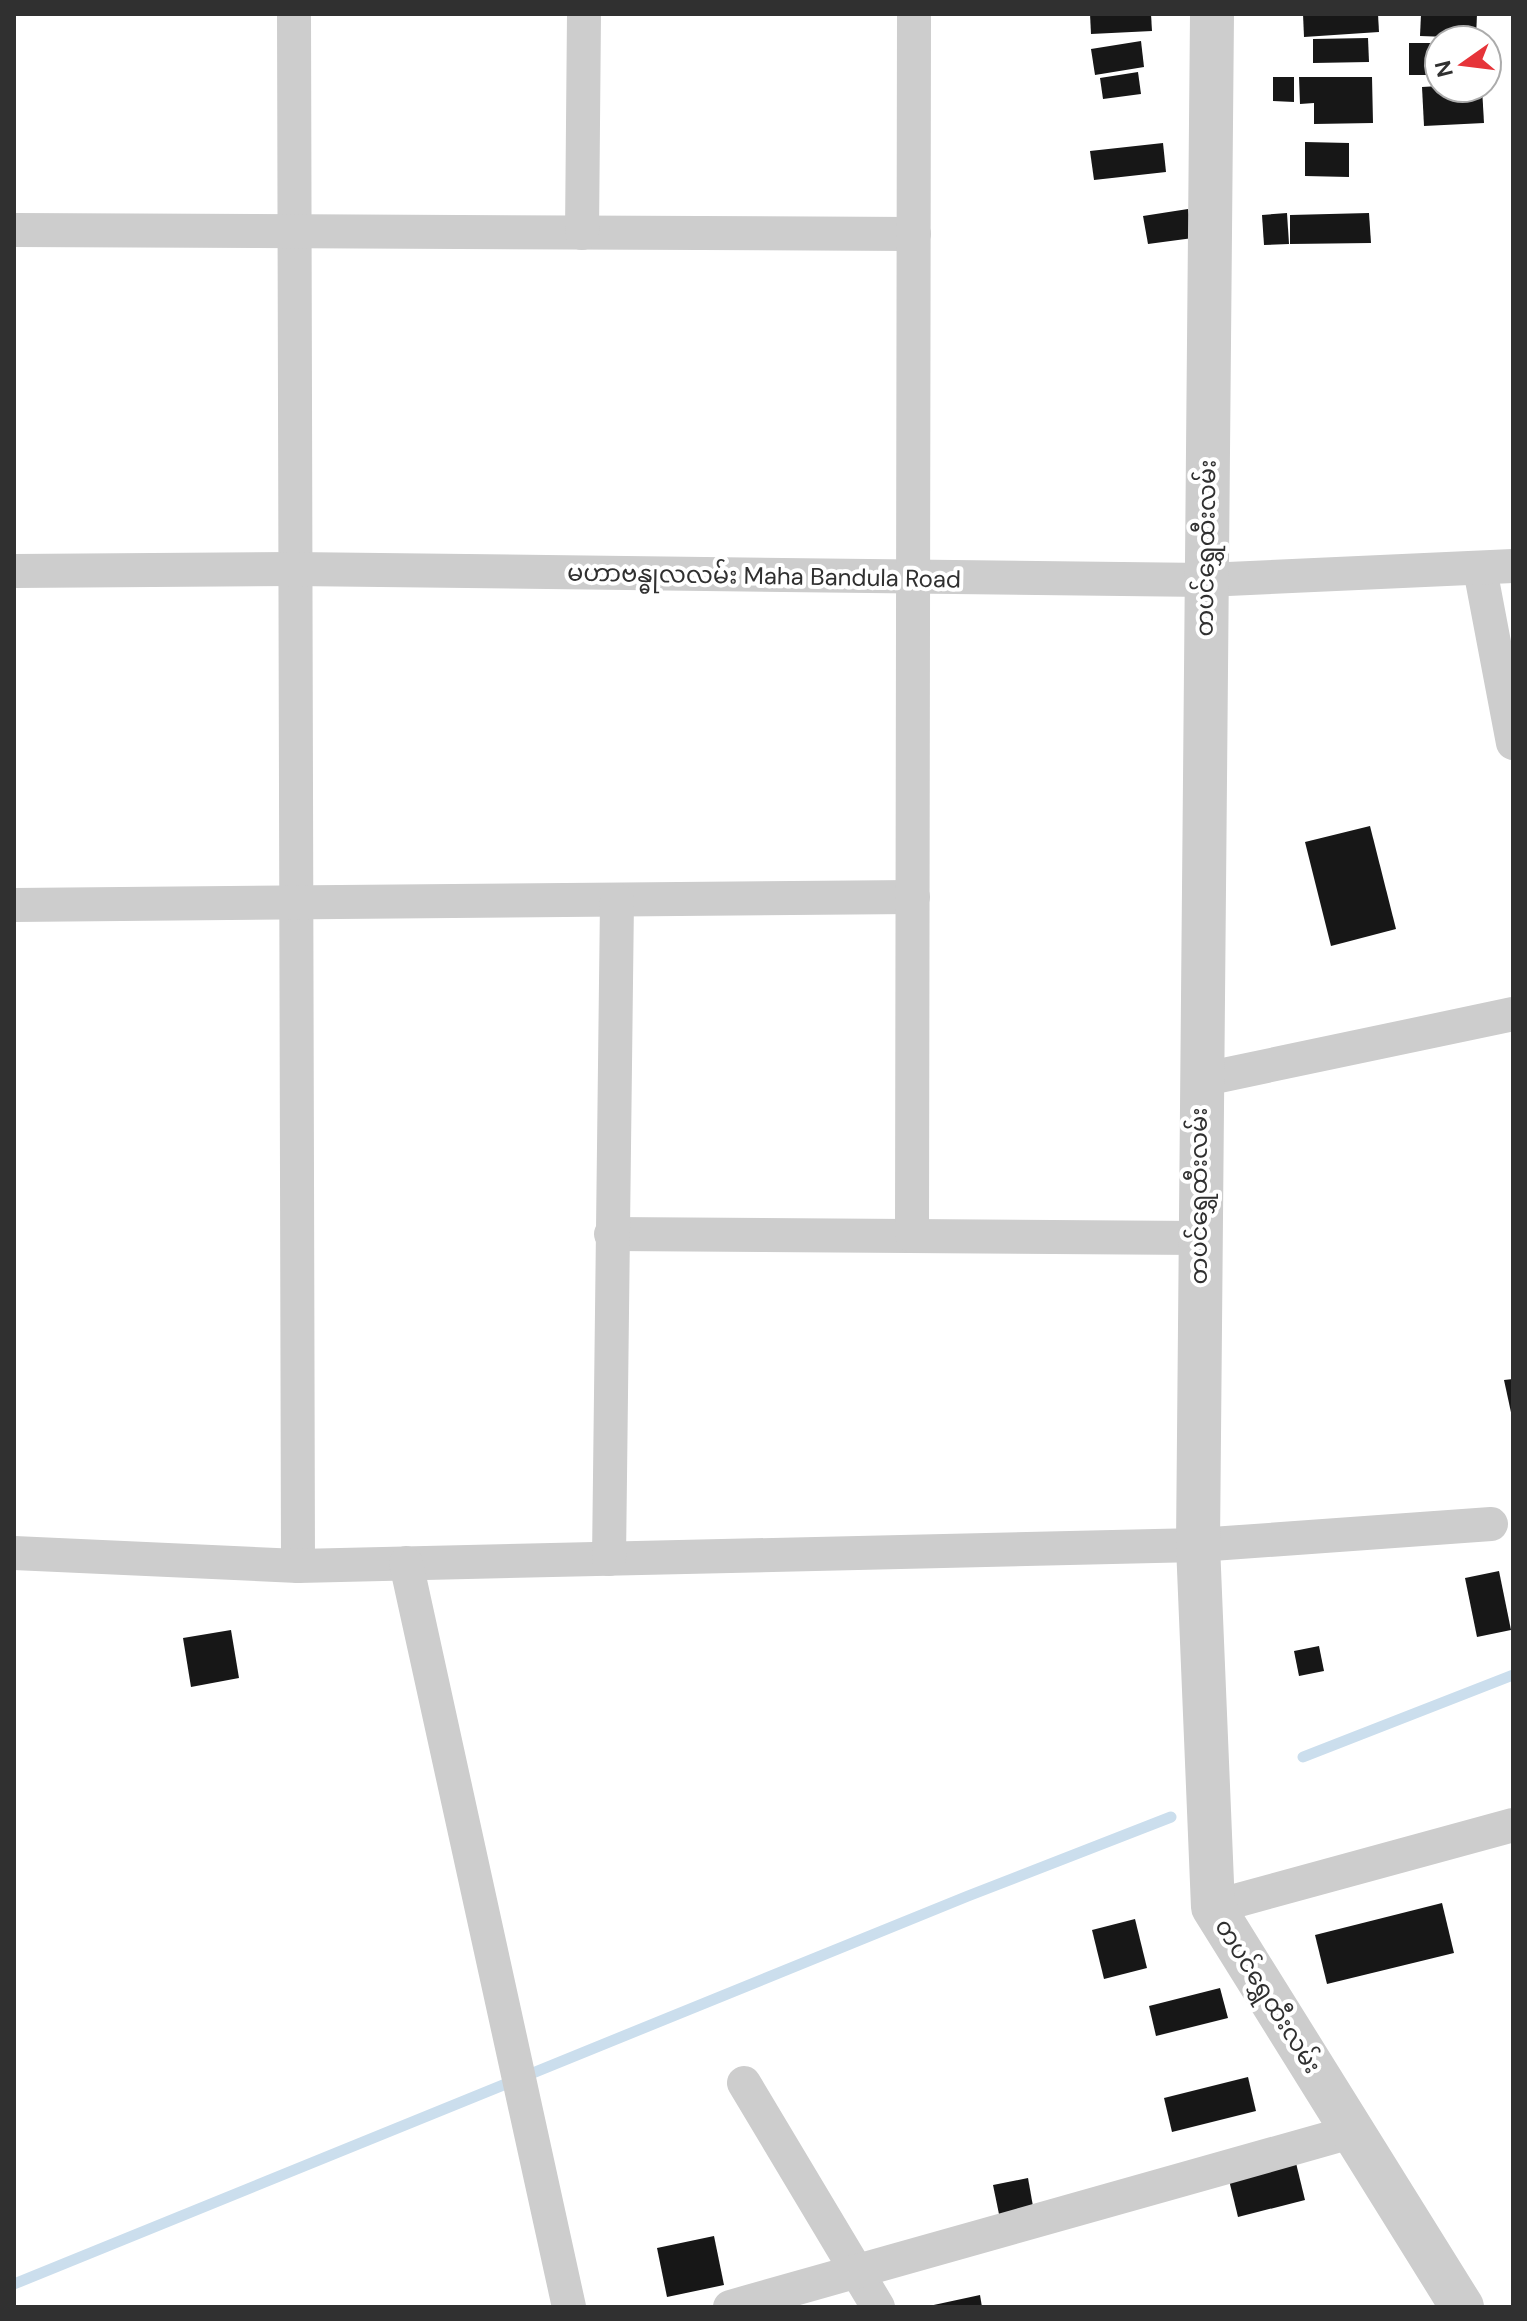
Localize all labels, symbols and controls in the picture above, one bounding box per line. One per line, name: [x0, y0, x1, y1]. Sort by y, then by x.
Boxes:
north arrow: [1423, 24, 1503, 104]
text: N: [1428, 57, 1460, 80]
street label: တပင်ရွှေထီးလမ်း: [1188, 459, 1227, 637]
street label: မဟာဗန္ဓုလလမ်း Maha Bandula Road: [567, 557, 961, 599]
street label: တပင်ရွှေထီးလမ်း: [1183, 1107, 1218, 1285]
street label: တပင်ရွှေထီးလမ်း: [1205, 1912, 1328, 2081]

